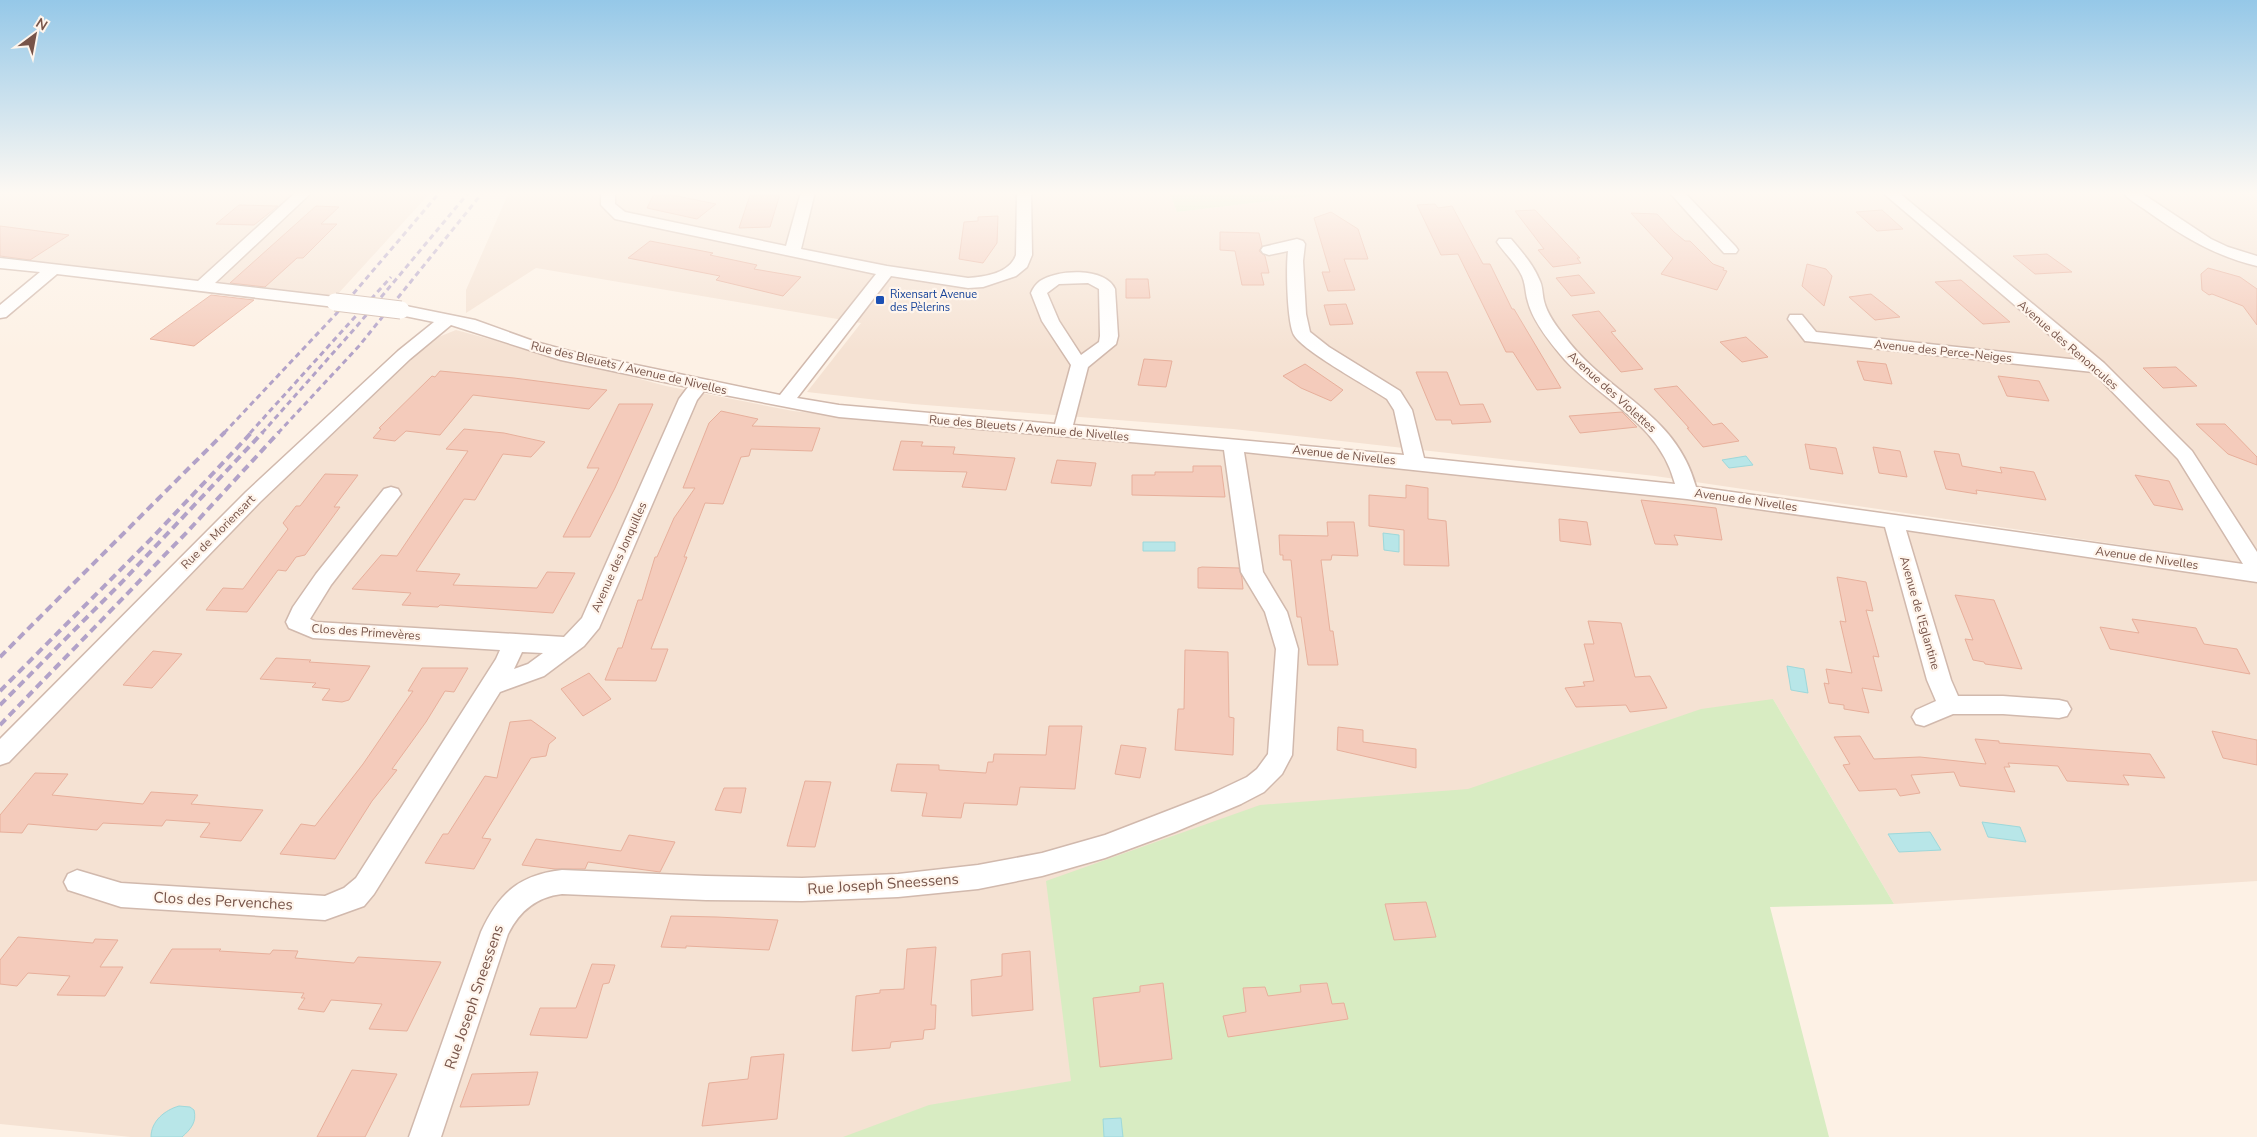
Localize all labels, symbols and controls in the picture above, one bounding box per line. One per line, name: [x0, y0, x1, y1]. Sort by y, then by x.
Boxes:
north arrow: [10, 10, 60, 60]
text: N: [32, 14, 51, 35]
place label: Rixensart Avenue des Pèlerins: [890, 287, 977, 315]
marker: Rixensart Avenue des Pèlerins: [874, 294, 886, 306]
street label: Avenue des Renoncules: [2014, 297, 2122, 393]
street label: Avenue des Perce-Neiges: [1873, 336, 2013, 366]
street label: Rue des Bleuets / Avenue de Nivelles: [529, 338, 729, 398]
street label: Avenue des Violettes: [1564, 348, 1660, 436]
street label: Rue des Bleuets / Avenue de Nivelles: [928, 411, 1130, 445]
street label: Avenue de Nivelles: [1292, 442, 1397, 468]
street label: Avenue de Nivelles: [1694, 485, 1799, 515]
street label: Rue de Moriensart: [177, 491, 259, 573]
street label: Avenue des Jonquilles: [587, 499, 651, 615]
street label: Avenue de Nivelles: [2095, 543, 2200, 573]
street label: Avenue de l'Eglantine: [1896, 555, 1944, 671]
street label: Clos des Primevères: [311, 620, 421, 644]
street label: Rue Joseph Sneessens: [807, 869, 959, 899]
street label: Clos des Pervenches: [153, 887, 293, 915]
street label: Rue Joseph Sneessens: [440, 922, 508, 1072]

